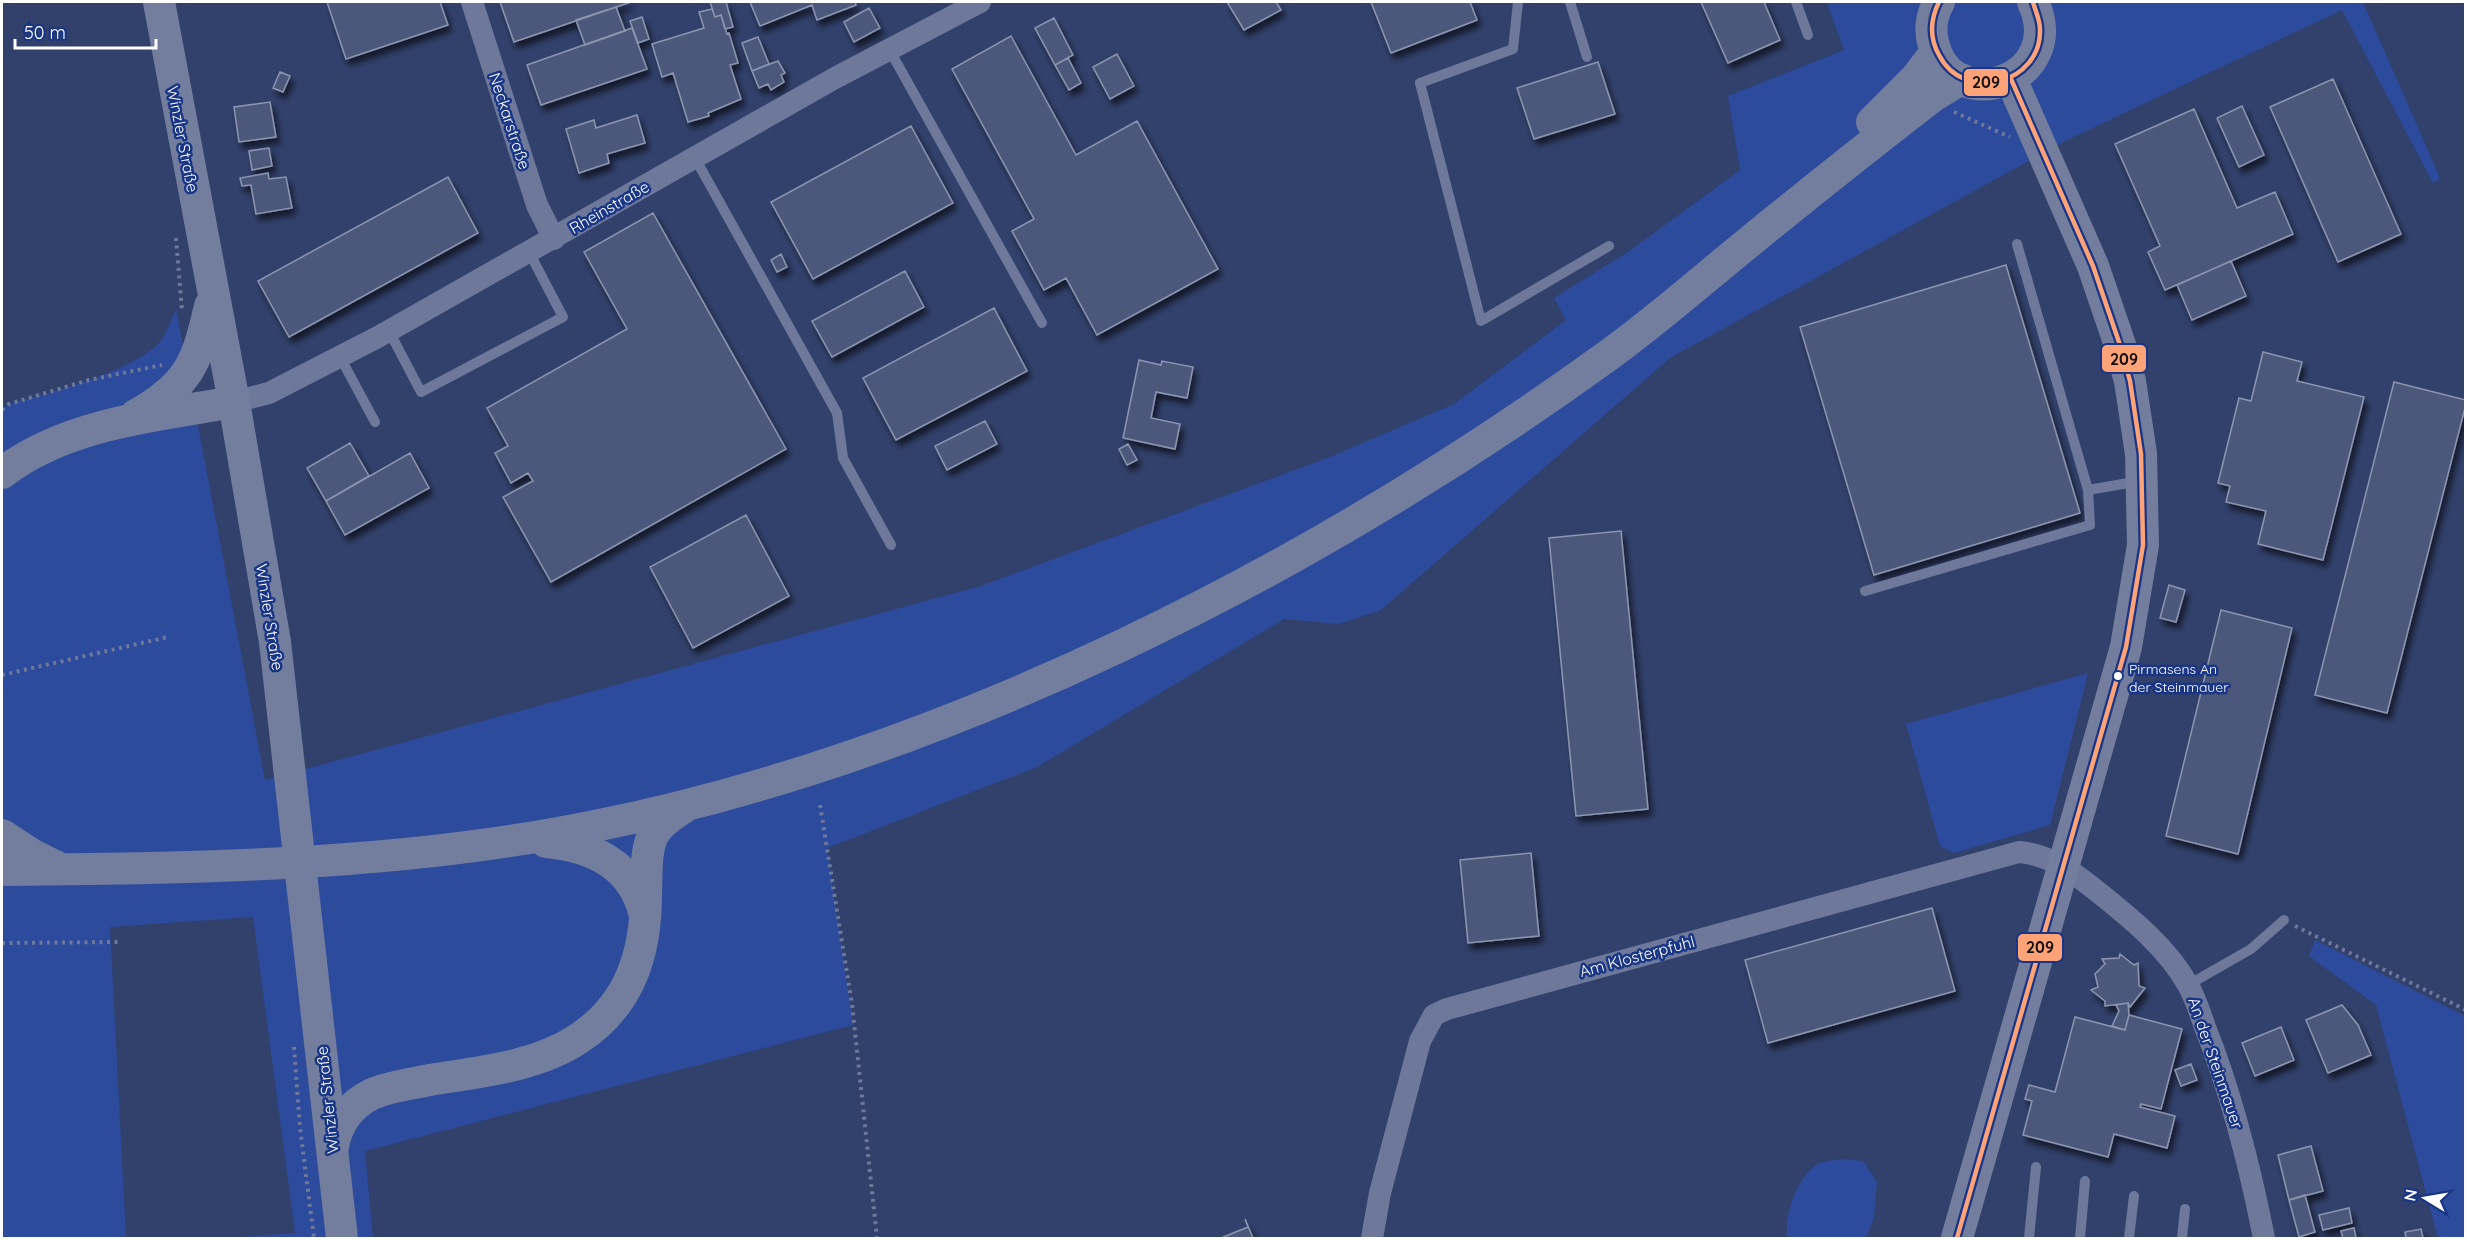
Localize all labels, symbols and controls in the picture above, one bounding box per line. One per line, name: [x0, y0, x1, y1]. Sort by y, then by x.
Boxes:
scale bar: [15, 12, 156, 50]
text: 50 m: [24, 21, 66, 44]
line badge: 209: [1963, 68, 2009, 97]
street label: Neckarstraße: [485, 70, 535, 172]
text: 209: [1972, 72, 2000, 92]
street label: Winzler Straße: [163, 84, 203, 194]
street label: Rheinstraße: [566, 176, 652, 238]
line badge: 209: [2101, 344, 2147, 373]
text: 209: [2110, 349, 2138, 369]
street label: Winzler Straße: [252, 562, 288, 672]
place label: Pirmasens An der Steinmauer: [2129, 660, 2229, 696]
marker: Pirmasens An der Steinmauer: [2112, 670, 2124, 682]
street label: Am Klosterpfuhl: [1577, 931, 1697, 981]
line badge: 209: [2017, 933, 2063, 962]
text: 209: [2026, 937, 2054, 957]
street label: An der Steinmauer: [2184, 995, 2248, 1131]
street label: Winzler Straße: [311, 1045, 343, 1155]
north arrow: [2395, 1168, 2455, 1228]
text: N: [2399, 1187, 2421, 1203]

